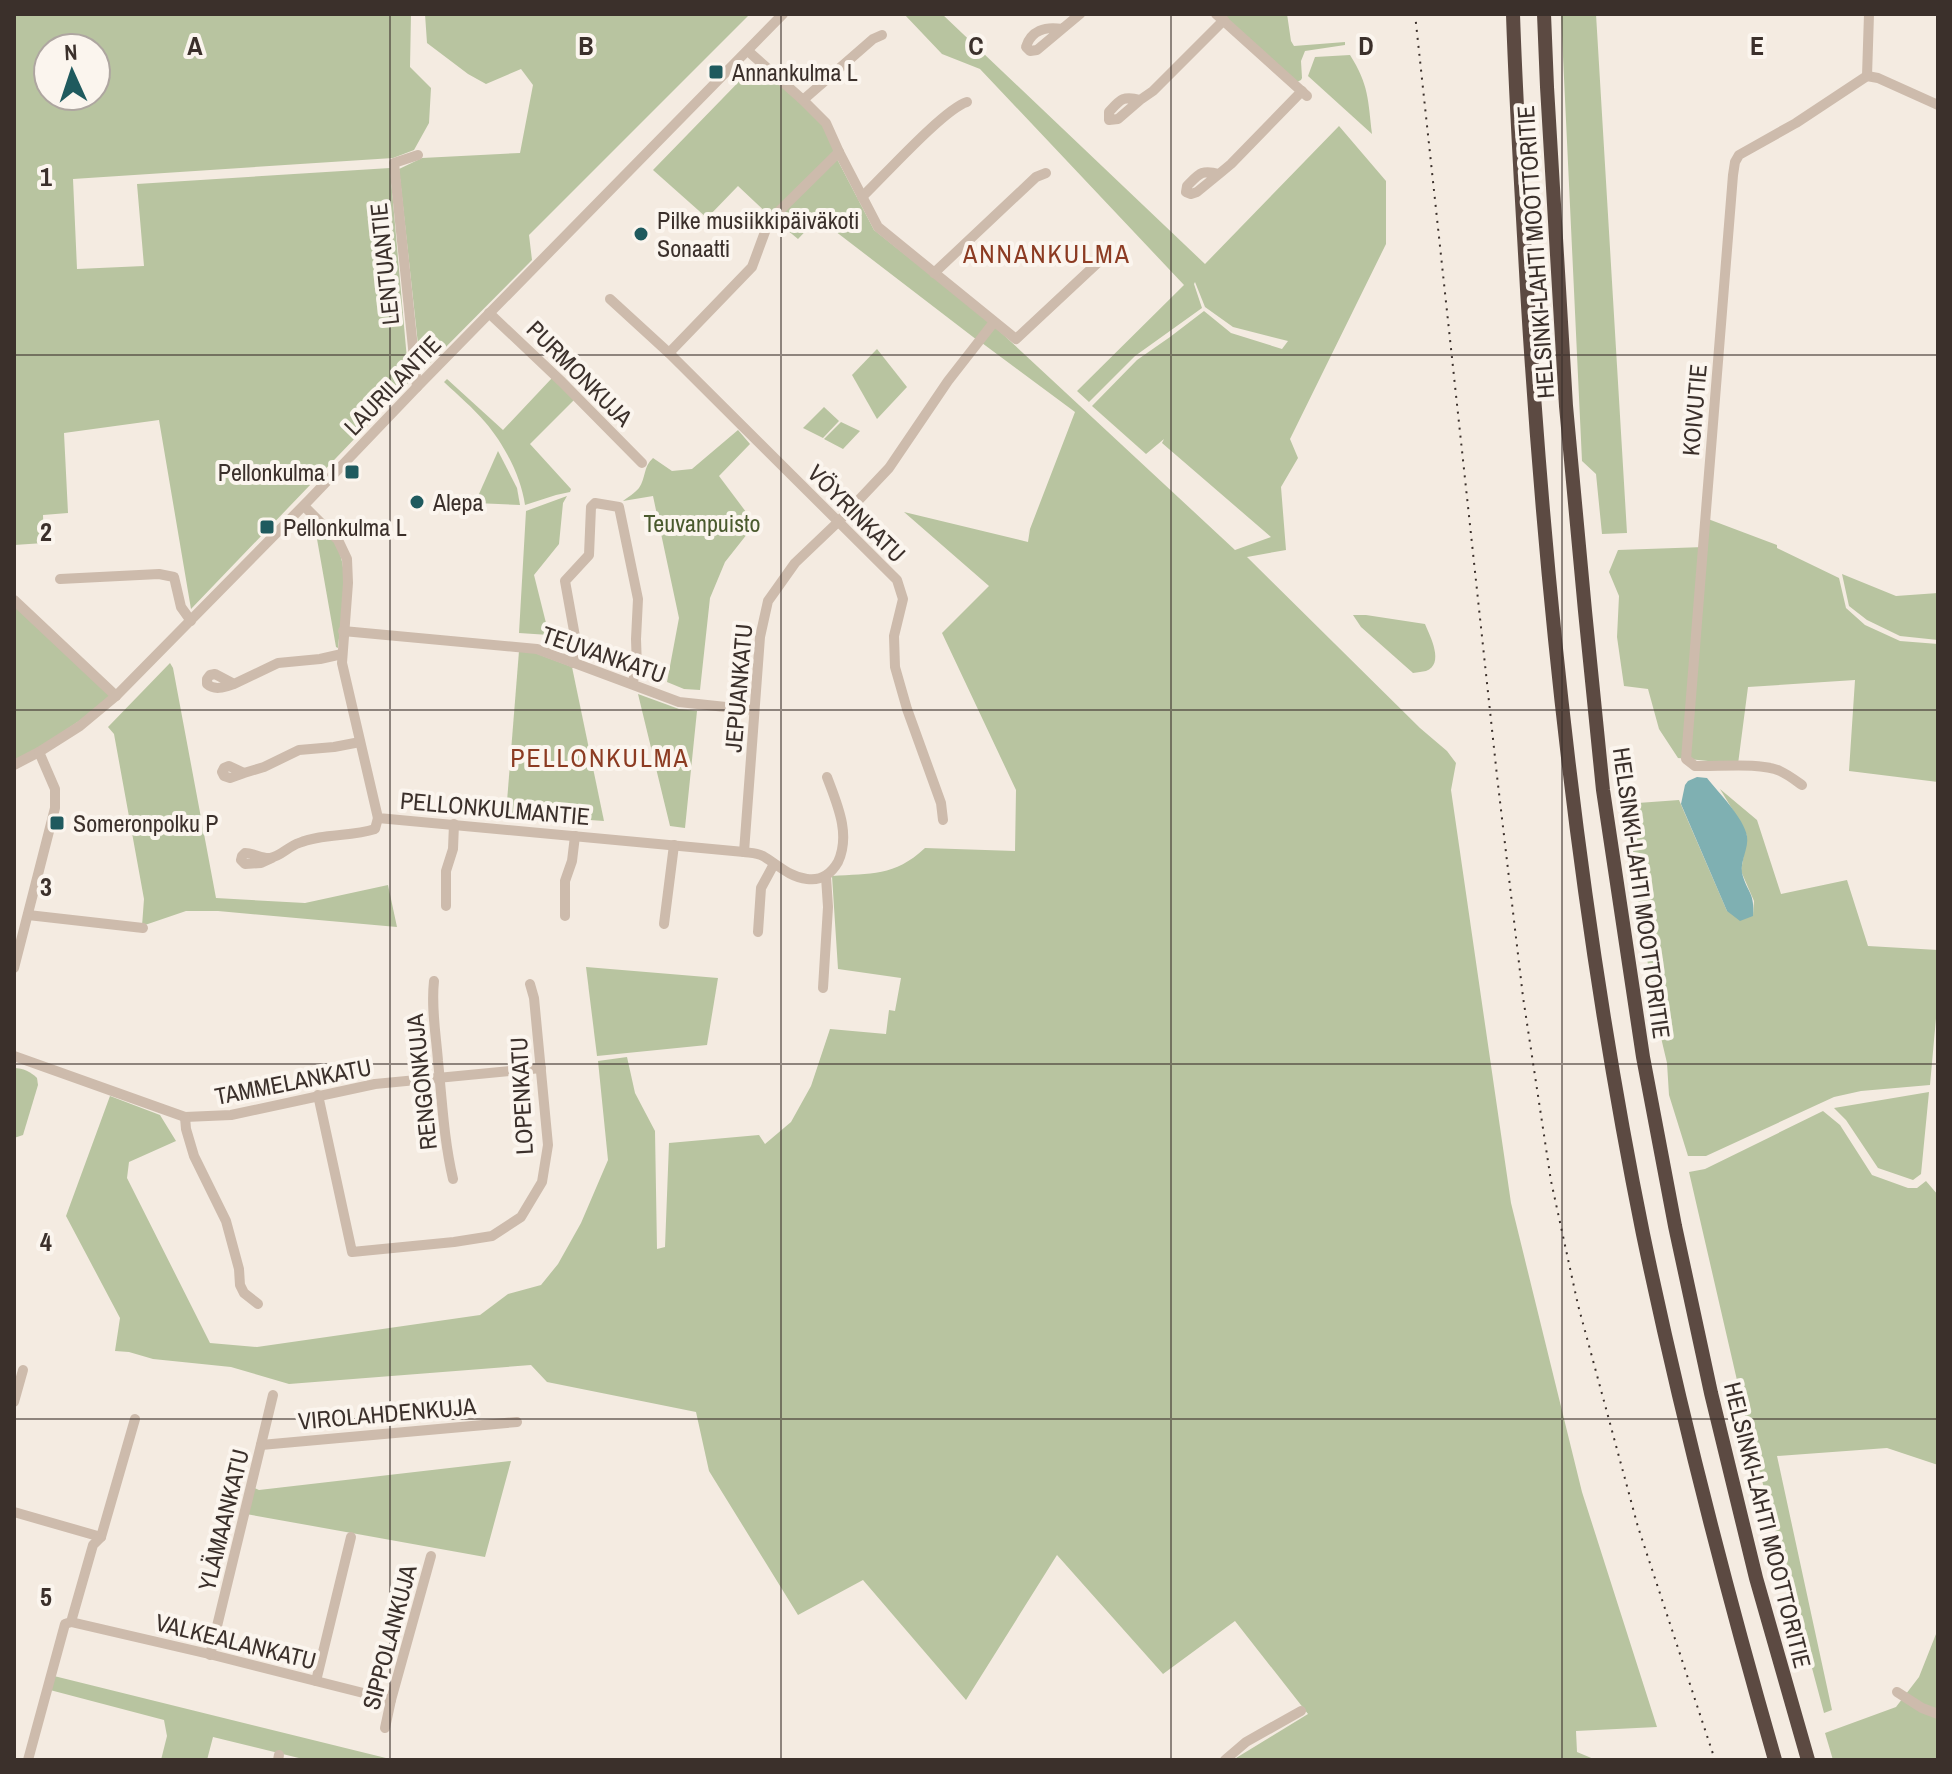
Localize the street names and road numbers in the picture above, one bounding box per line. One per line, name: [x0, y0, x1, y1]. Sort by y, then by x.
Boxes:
street label: HELSINKI-LAHTI MOOTTORITIE: [1509, 104, 1561, 400]
street label: LENTUANTIE: [362, 201, 406, 327]
street label: PURMONKUJA: [520, 313, 641, 434]
street label: LAURILANTIE: [336, 328, 448, 442]
street label: KOIVUTIE: [1674, 363, 1714, 457]
street label: VÖYRINKATU: [801, 457, 913, 569]
street label: TEUVANKATU: [538, 618, 670, 690]
street label: JEPUANKATU: [716, 622, 760, 754]
street label: HELSINKI-LAHTI MOOTTORITIE: [1606, 745, 1678, 1041]
street label: PELLONKULMANTIE: [399, 784, 591, 832]
street label: RENGONKUJA: [398, 1011, 444, 1152]
street label: LOPENKATU: [502, 1036, 540, 1156]
street label: TAMMELANKATU: [212, 1050, 374, 1112]
street label: HELSINKI-LAHTI MOOTTORITIE: [1717, 1379, 1819, 1671]
street label: VIROLAHDENKUJA: [297, 1389, 478, 1437]
street label: YLÄMAANKATU: [190, 1446, 256, 1594]
street label: SIPPOLANKUJA: [354, 1560, 424, 1713]
street label: VALKEALANKATU: [152, 1606, 320, 1676]

